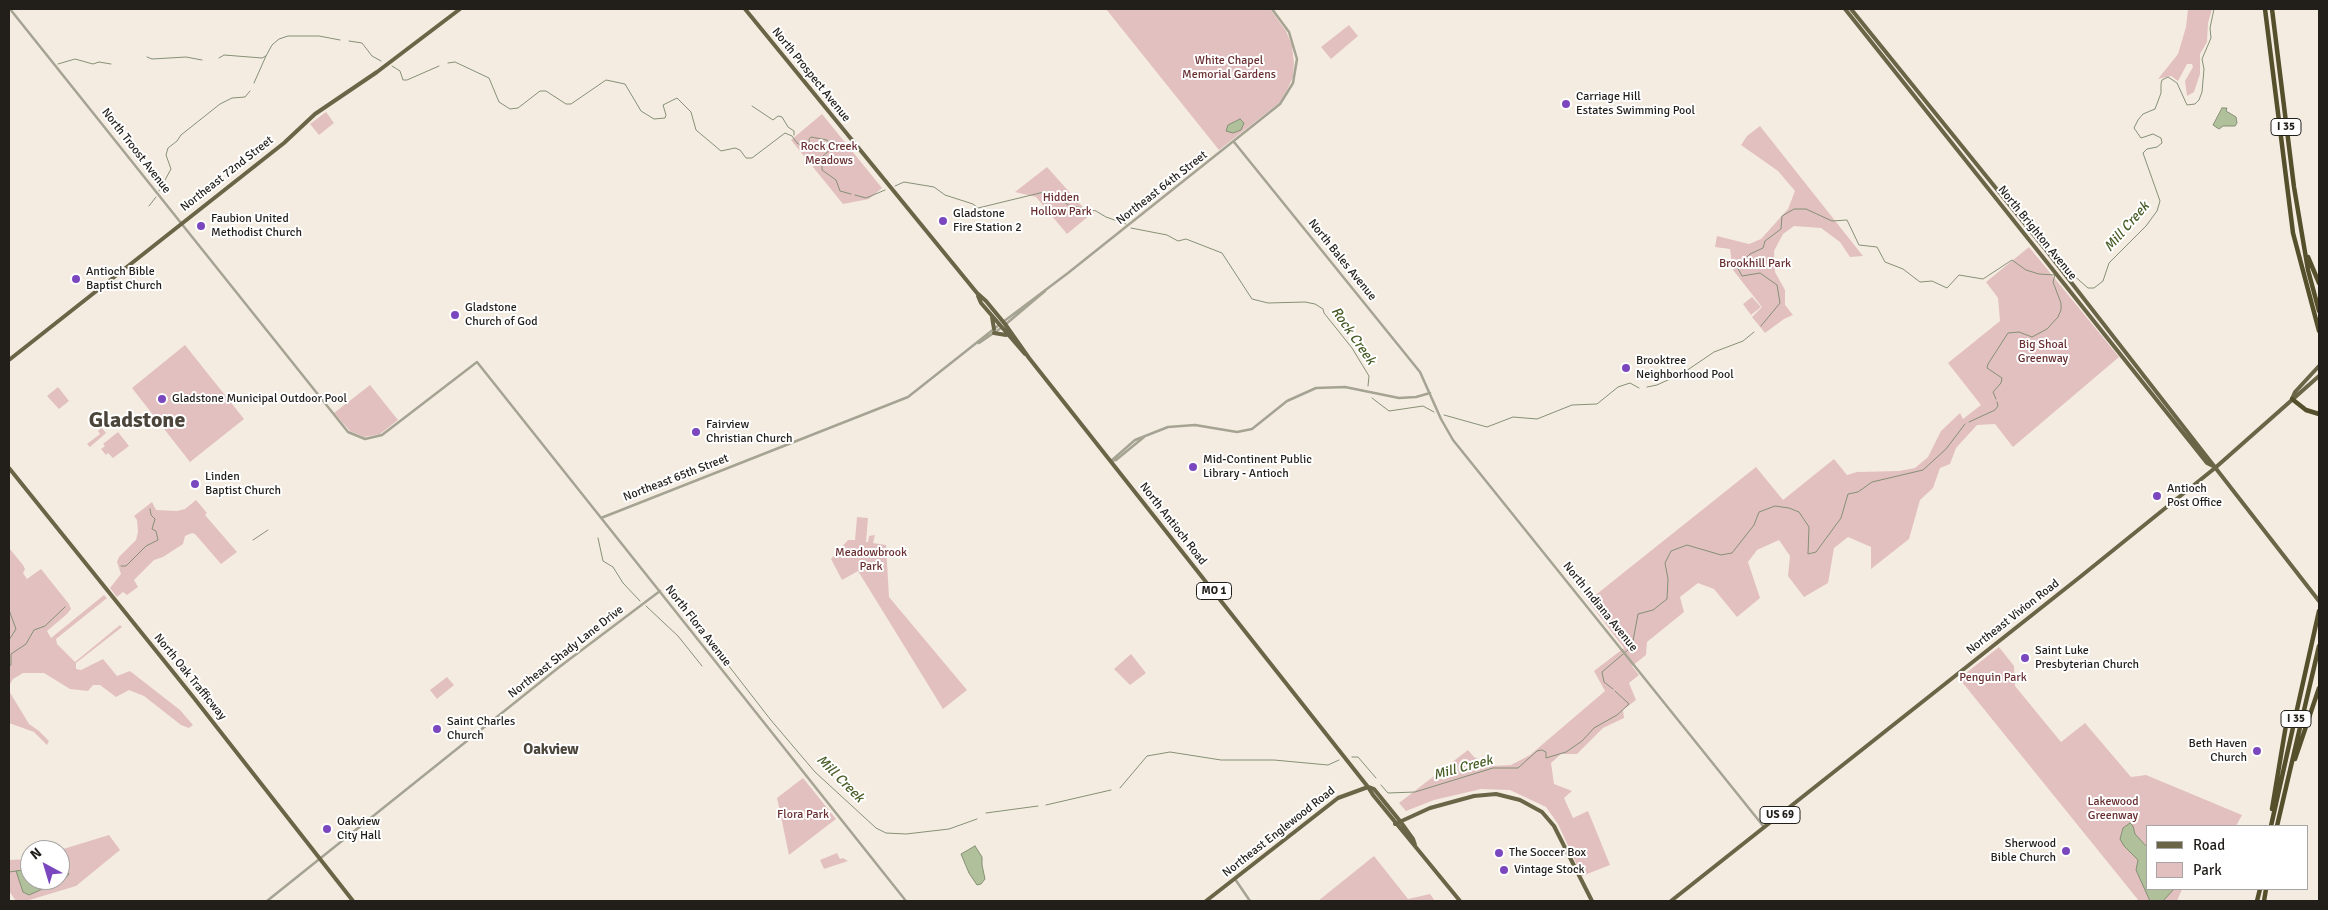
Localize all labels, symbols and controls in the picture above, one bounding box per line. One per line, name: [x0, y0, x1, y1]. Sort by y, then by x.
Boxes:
street label: North Prospect Avenue: [769, 25, 853, 125]
park label: White Chapel Memorial Gardens: [1182, 54, 1276, 82]
place label: Carriage Hill Estates Swimming Pool: [1576, 90, 1695, 118]
marker: Carriage Hill Estates Swimming Pool: [1560, 98, 1572, 110]
street label: North Troost Avenue: [98, 106, 174, 196]
road number: I 35: [2271, 118, 2301, 136]
street label: Northeast 72nd Street: [178, 133, 276, 215]
park label: Rock Creek Meadows: [800, 140, 858, 168]
street label: Northeast 64th Street: [1114, 148, 1210, 228]
street label: North Brighton Avenue: [1994, 183, 2080, 283]
park label: Hidden Hollow Park: [1030, 191, 1092, 219]
water label: Mill Creek: [2101, 199, 2153, 255]
place label: Gladstone Fire Station 2: [953, 207, 1022, 235]
place label: Faubion United Methodist Church: [211, 212, 302, 240]
marker: Gladstone Fire Station 2: [937, 215, 949, 227]
street label: North Bales Avenue: [1305, 216, 1379, 304]
marker: Faubion United Methodist Church: [195, 220, 207, 232]
park label: Brookhill Park: [1719, 257, 1791, 271]
place label: Antioch Bible Baptist Church: [86, 265, 162, 293]
marker: Antioch Bible Baptist Church: [70, 273, 82, 285]
place label: Gladstone Church of God: [465, 301, 537, 329]
water label: Rock Creek: [1327, 304, 1379, 368]
marker: Gladstone Church of God: [449, 309, 461, 321]
park label: Big Shoal Greenway: [2018, 338, 2068, 366]
place label: Brooktree Neighborhood Pool: [1636, 354, 1734, 382]
marker: Brooktree Neighborhood Pool: [1620, 362, 1632, 374]
place label: Gladstone Municipal Outdoor Pool: [172, 392, 347, 406]
marker: Gladstone Municipal Outdoor Pool: [156, 393, 168, 405]
district label: Gladstone: [89, 408, 185, 434]
place label: Fairview Christian Church: [706, 418, 792, 446]
marker: Fairview Christian Church: [690, 426, 702, 438]
street label: Northeast 65th Street: [621, 451, 731, 505]
place label: Mid-Continent Public Library - Antioch: [1203, 453, 1312, 481]
marker: Mid-Continent Public Library - Antioch: [1187, 461, 1199, 473]
place label: Linden Baptist Church: [205, 470, 281, 498]
marker: Linden Baptist Church: [189, 478, 201, 490]
street label: North Antioch Road: [1136, 480, 1210, 568]
place label: Antioch Post Office: [2167, 482, 2222, 510]
marker: Antioch Post Office: [2151, 490, 2163, 502]
park label: Meadowbrook Park: [835, 546, 907, 574]
street label: North Indiana Avenue: [1559, 559, 1641, 655]
street label: Northeast Vivion Road: [1964, 576, 2062, 658]
road number: MO 1: [1196, 582, 1232, 600]
street label: North Flora Avenue: [662, 583, 734, 669]
street label: Northeast Shady Lane Drive: [506, 603, 626, 701]
street label: North Oak Trafficway: [151, 631, 229, 723]
place label: Saint Luke Presbyterian Church: [2035, 644, 2139, 672]
marker: Saint Luke Presbyterian Church: [2019, 652, 2031, 664]
park label: Penguin Park: [1959, 671, 2027, 685]
road number: I 35: [2281, 711, 2311, 728]
place label: Saint Charles Church: [447, 715, 515, 743]
marker: Saint Charles Church: [431, 723, 443, 735]
place label: Beth Haven Church: [2189, 737, 2247, 765]
district label: Oakview: [523, 741, 579, 759]
marker: Beth Haven Church: [2251, 745, 2263, 757]
water label: Mill Creek: [813, 752, 867, 806]
water label: Mill Creek: [1432, 752, 1494, 784]
street label: Northeast Englewood Road: [1220, 784, 1338, 880]
park label: Lakewood Greenway: [2087, 795, 2139, 823]
road number: US 69: [1760, 806, 1800, 824]
park label: Flora Park: [777, 808, 829, 822]
place label: Oakview City Hall: [337, 815, 381, 843]
marker: Oakview City Hall: [321, 823, 333, 835]
legend: [2146, 825, 2308, 890]
text: Road: [2193, 836, 2225, 854]
place label: Sherwood Bible Church: [1990, 837, 2056, 865]
north arrow: [20, 840, 70, 890]
text: N: [27, 844, 45, 863]
marker: Sherwood Bible Church: [2060, 845, 2072, 857]
place label: The Soccer Box: [1509, 846, 1586, 860]
marker: The Soccer Box: [1493, 847, 1505, 859]
text: Park: [2193, 861, 2222, 879]
place label: Vintage Stock: [1514, 863, 1585, 877]
marker: Vintage Stock: [1498, 864, 1510, 876]

